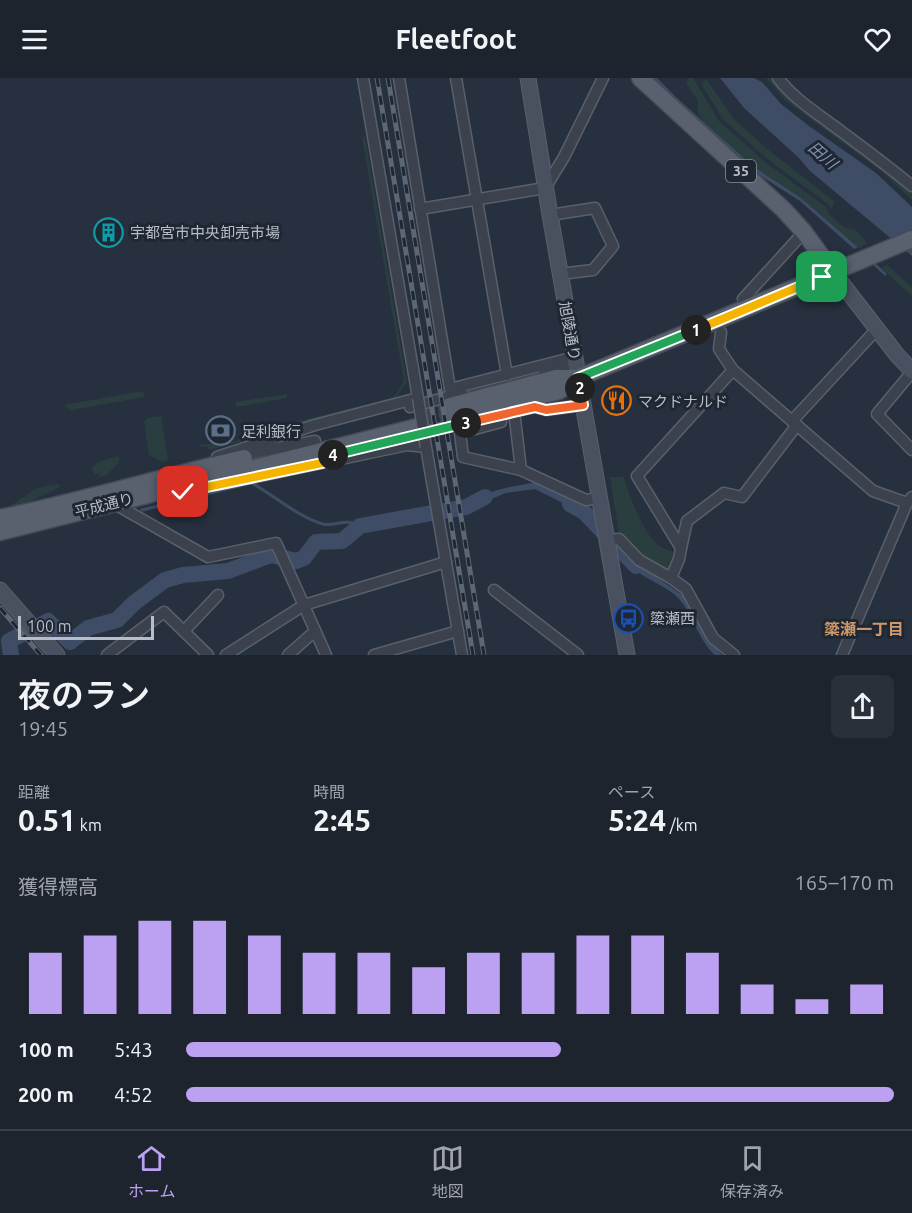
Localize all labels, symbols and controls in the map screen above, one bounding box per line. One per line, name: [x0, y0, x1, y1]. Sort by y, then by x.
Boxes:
icon: menu: [18, 23, 51, 56]
icon: heart: [861, 23, 894, 56]
text: Fleetfoot: [395, 24, 517, 54]
water label: 田川: [805, 138, 842, 174]
road number: 35: [726, 160, 756, 182]
building icon: 宇都宮市中央卸売市場: [93, 216, 125, 248]
place label: 宇都宮市中央卸売市場: [130, 224, 280, 241]
pin: [796, 251, 847, 302]
icon: arrive: [805, 260, 838, 293]
street label: 旭陵通り: [556, 300, 584, 362]
pin: 1: [681, 315, 711, 345]
text: 1: [691, 321, 701, 339]
pin: 2: [565, 373, 595, 403]
text: 2: [575, 379, 585, 397]
restaurant icon: マクドナルド: [601, 385, 633, 417]
place label: マクドナルド: [638, 393, 728, 410]
pin: 3: [451, 408, 481, 438]
text: 3: [461, 414, 471, 432]
bank icon: 足利銀行: [204, 415, 236, 447]
place label: 足利銀行: [241, 423, 301, 440]
pin: 4: [318, 440, 348, 470]
text: 4: [328, 446, 338, 464]
pin: [157, 466, 208, 517]
icon: check: [166, 475, 199, 508]
street label: 平成通り: [73, 489, 135, 521]
bus stop icon: 簗瀬西: [613, 602, 645, 634]
place label: 簗瀬西: [650, 610, 695, 627]
scale bar: [18, 613, 154, 640]
text: 100 m: [27, 617, 72, 635]
district label: 簗瀬一丁目: [824, 620, 904, 638]
button: share: [831, 675, 894, 738]
text: 夜のラン: [18, 676, 150, 713]
text: 19:45: [18, 717, 68, 740]
text: 距離: [18, 783, 50, 801]
text: 時間: [313, 783, 345, 801]
text: ペース: [608, 783, 655, 801]
text: 0.51: [18, 803, 76, 837]
text: 2:45: [313, 803, 371, 837]
text: 5:24: [608, 803, 666, 837]
text: km: [76, 816, 102, 834]
text: /km: [666, 816, 698, 834]
text: 165–170 m: [795, 871, 894, 894]
text: 獲得標高: [18, 875, 98, 898]
text: 100 m: [18, 1038, 74, 1061]
text: 5:43: [114, 1038, 153, 1061]
text: 200 m: [18, 1083, 74, 1106]
text: 4:52: [114, 1083, 153, 1106]
tab: ホーム: [128, 1142, 175, 1202]
tab: 地図: [431, 1142, 464, 1202]
tab: 保存済み: [720, 1142, 784, 1202]

